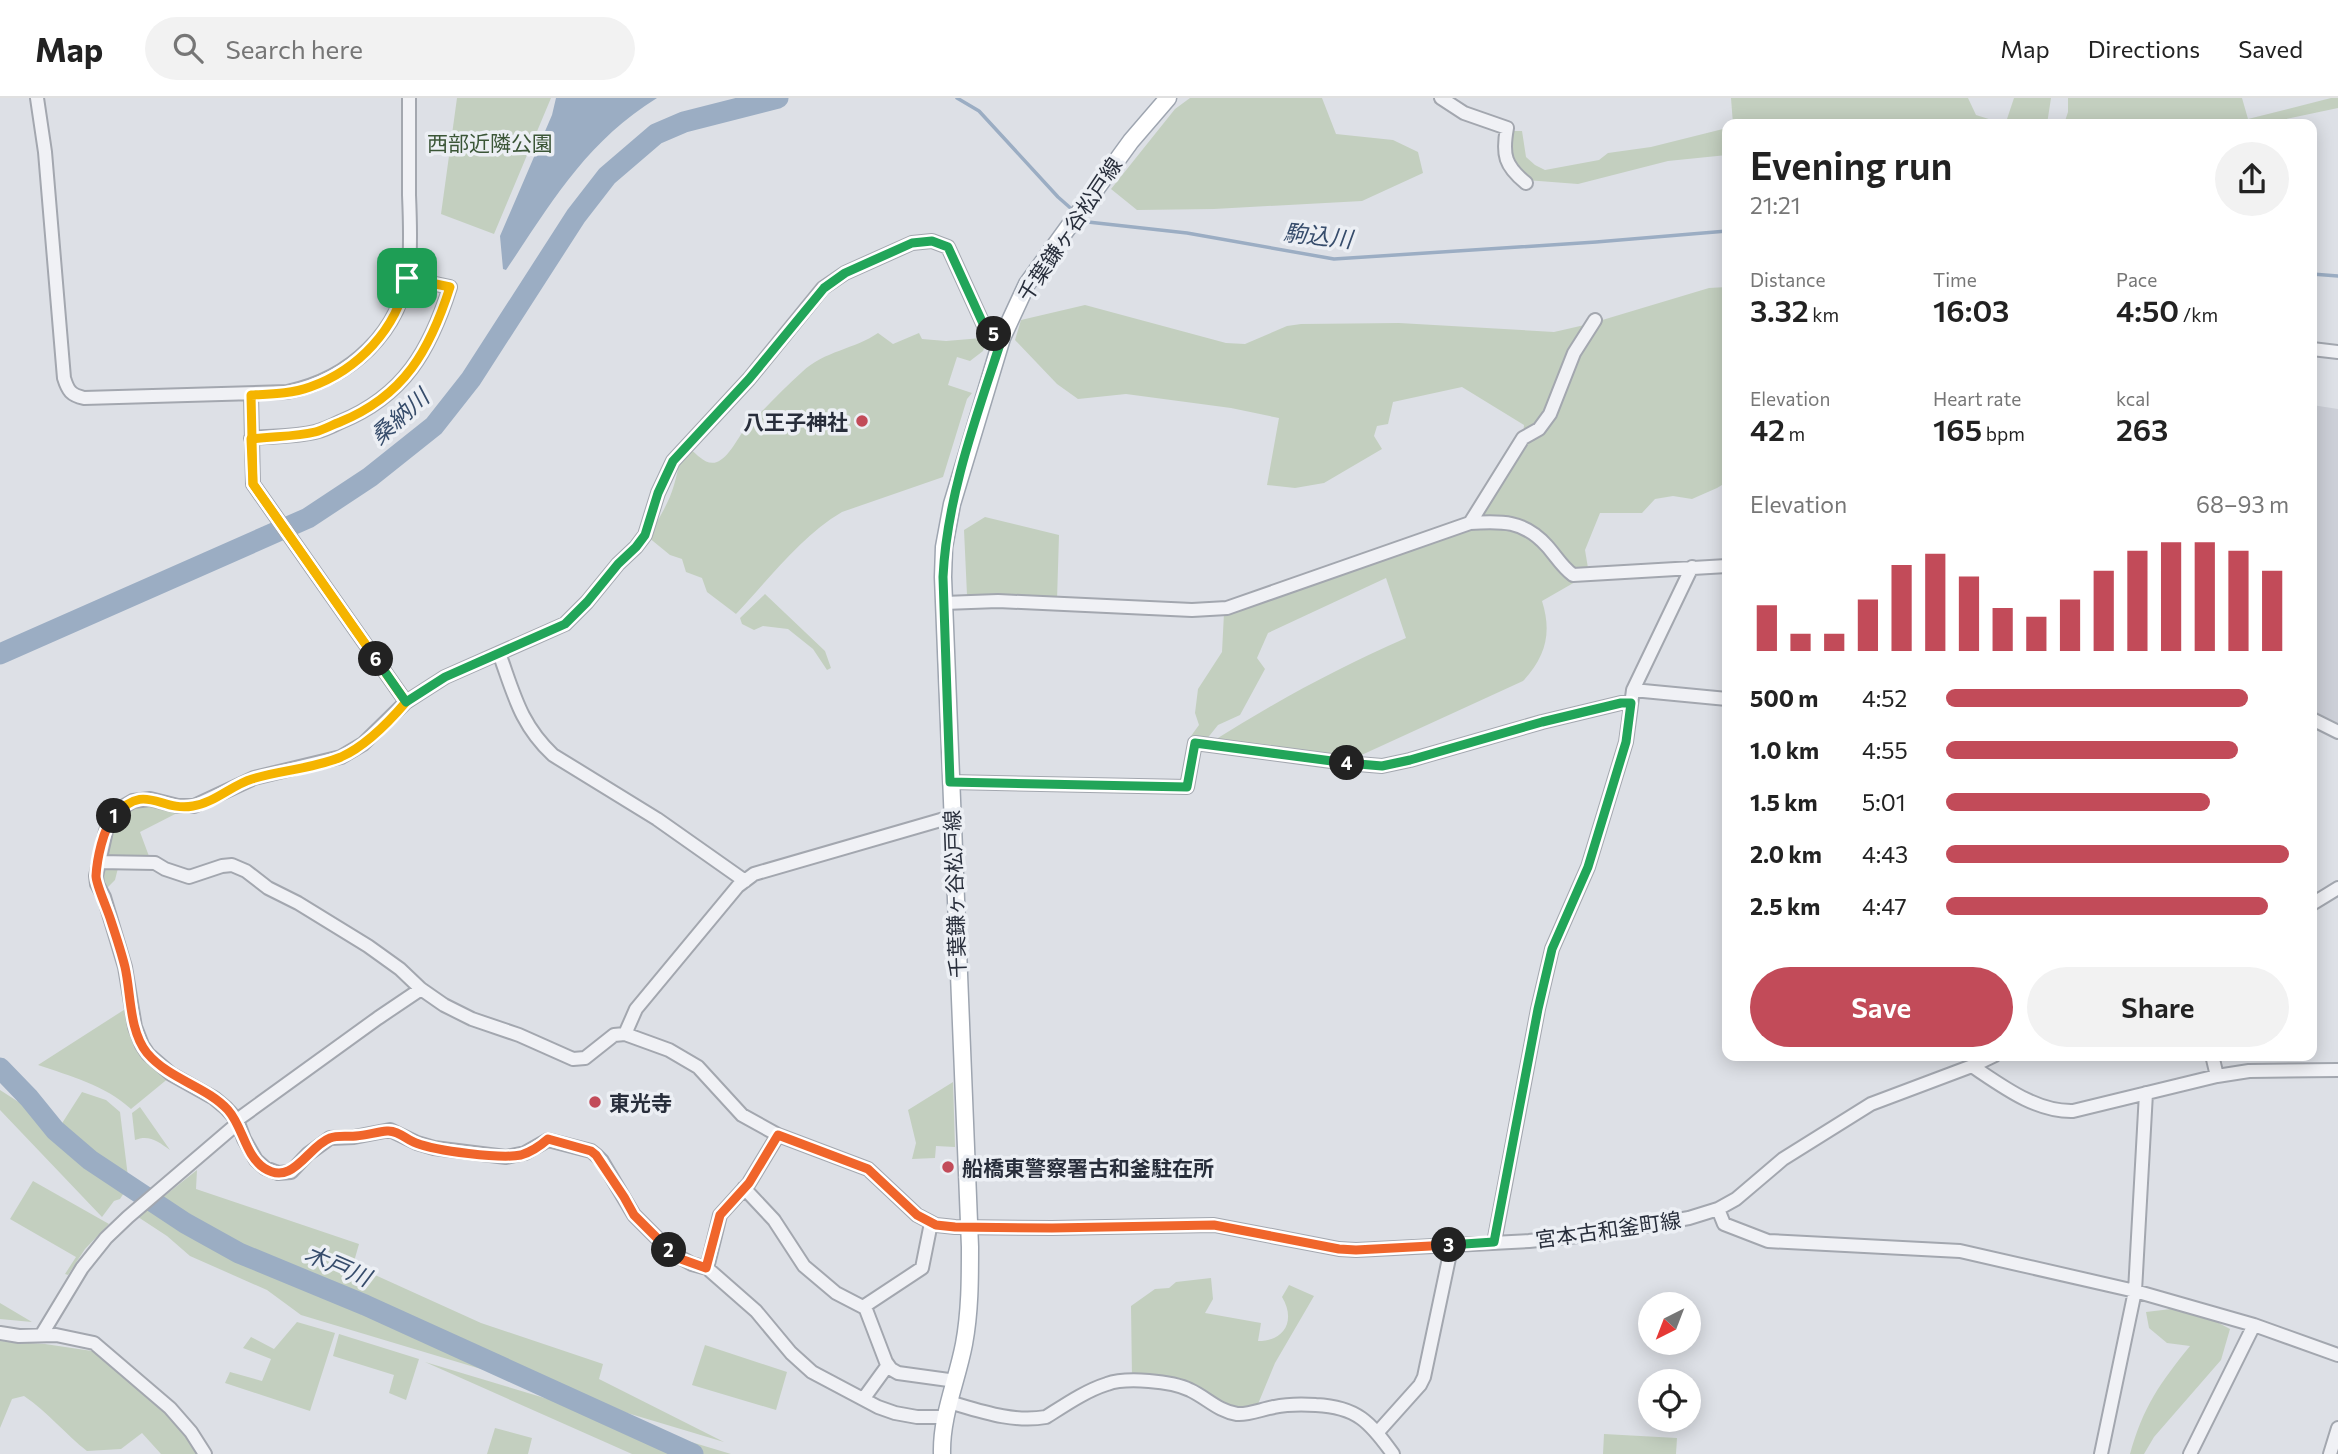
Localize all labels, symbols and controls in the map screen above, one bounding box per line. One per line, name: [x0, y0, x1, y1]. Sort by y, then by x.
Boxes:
search box: [145, 17, 635, 80]
text: Map: [35, 28, 103, 69]
icon: search: [169, 29, 207, 67]
text: Search here: [225, 33, 363, 64]
text: Map: [2000, 34, 2050, 63]
text: Directions: [2088, 34, 2200, 63]
text: Saved: [2238, 34, 2303, 63]
park label: 西部近隣公園: [427, 130, 553, 155]
text: Evening run: [1750, 141, 1953, 188]
button: share: [2215, 142, 2289, 216]
street label: 千葉鎌ヶ谷松戸線: [1012, 152, 1126, 306]
text: 21:21: [1750, 191, 1801, 219]
water label: 駒込川: [1282, 217, 1357, 253]
pin: [377, 248, 437, 308]
icon: arrive: [388, 259, 426, 297]
text: Distance: [1750, 268, 1826, 291]
text: Time: [1933, 268, 1977, 291]
text: Pace: [2116, 268, 2157, 291]
text: 3.32: [1750, 291, 1809, 328]
text: 16:03: [1933, 291, 2009, 328]
text: 4:50: [2116, 291, 2179, 328]
text: km: [1809, 303, 1839, 326]
text: /km: [2179, 303, 2218, 326]
pin: 5: [976, 316, 1012, 352]
text: 5: [988, 322, 999, 345]
water label: 桑納川: [364, 381, 436, 449]
text: Elevation: [1750, 387, 1830, 410]
text: Heart rate: [1933, 387, 2021, 410]
text: kcal: [2116, 387, 2150, 410]
place label: 八王子神社: [743, 409, 848, 434]
text: 42: [1750, 410, 1785, 447]
text: 165: [1933, 410, 1982, 447]
text: 263: [2116, 410, 2168, 447]
marker: 八王子神社: [854, 413, 870, 429]
text: m: [1785, 422, 1805, 445]
text: bpm: [1982, 422, 2025, 445]
text: Elevation: [1750, 490, 1847, 518]
text: 68–93 m: [2196, 490, 2289, 518]
pin: 6: [358, 642, 394, 676]
text: 6: [370, 647, 381, 670]
text: 500 m: [1750, 684, 1818, 712]
text: 4:52: [1862, 684, 1907, 712]
text: 1.0 km: [1750, 736, 1819, 764]
text: 4:55: [1862, 736, 1908, 764]
pin: 4: [1330, 746, 1364, 780]
text: 4: [1341, 751, 1352, 774]
text: 1.5 km: [1750, 788, 1818, 816]
text: 5:01: [1862, 788, 1905, 816]
pin: 1: [96, 798, 132, 834]
text: 1: [109, 804, 118, 827]
street label: 千葉鎌ヶ谷松戸線: [939, 810, 969, 978]
text: 2.0 km: [1750, 840, 1822, 868]
text: 4:43: [1862, 840, 1908, 868]
text: 2.5 km: [1750, 892, 1820, 920]
text: 4:47: [1862, 892, 1907, 920]
button: Save: [1750, 967, 2013, 1047]
button: Share: [2027, 967, 2289, 1047]
place label: 東光寺: [609, 1090, 672, 1115]
marker: 東光寺: [587, 1094, 603, 1110]
place label: 船橋東警察署古和釜駐在所: [962, 1155, 1214, 1180]
marker: 船橋東警察署古和釜駐在所: [940, 1159, 956, 1175]
street label: 宮本古和釜町線: [1533, 1206, 1683, 1252]
pin: 3: [1432, 1228, 1466, 1262]
pin: 2: [652, 1232, 686, 1268]
text: 3: [1443, 1233, 1454, 1256]
text: 2: [663, 1238, 674, 1261]
water label: 木戸川: [301, 1239, 378, 1293]
north arrow: [1638, 1292, 1701, 1354]
map controls: [1638, 1292, 1701, 1432]
button: locate: [1638, 1369, 1701, 1432]

